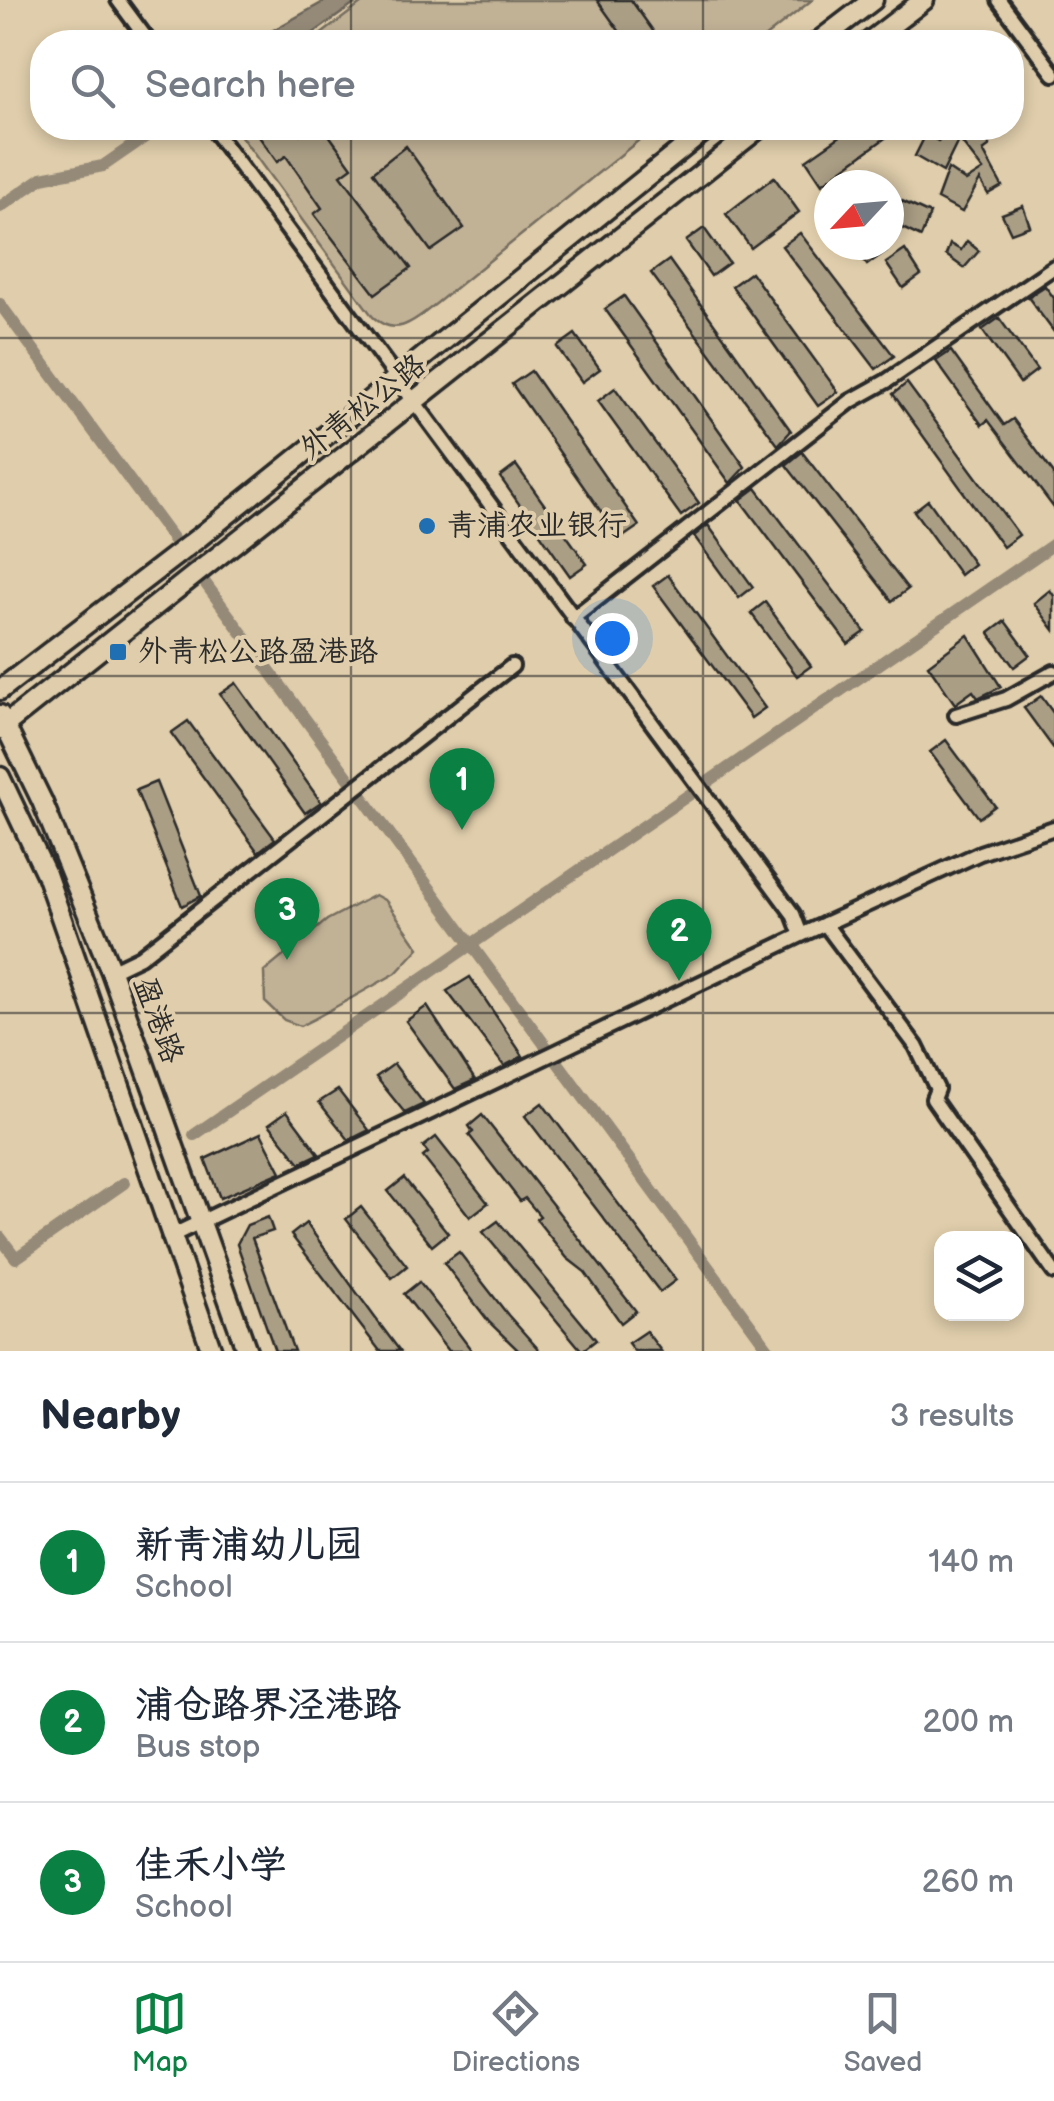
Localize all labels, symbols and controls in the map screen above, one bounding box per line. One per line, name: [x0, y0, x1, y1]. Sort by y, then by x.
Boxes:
search box: [30, 30, 1024, 140]
icon: search: [65, 58, 120, 113]
text: Search here: [145, 63, 356, 108]
north arrow: [814, 170, 904, 260]
street label: 外青松公路: [293, 347, 433, 467]
place label: 青浦农业银行: [447, 508, 627, 544]
marker: 青浦农业银行: [416, 515, 438, 537]
your location: [587, 613, 638, 664]
place label: 外青松公路盈港路: [138, 634, 378, 670]
marker: 外青松公路盈港路: [107, 641, 129, 663]
pin: 1: [430, 748, 494, 830]
pin: 3: [254, 878, 320, 960]
pin: 2: [646, 898, 712, 981]
street label: 盈港路: [126, 972, 190, 1068]
map controls: [934, 1231, 1024, 1321]
button: layers: [934, 1231, 1024, 1321]
text: Nearby: [40, 1391, 180, 1442]
text: 3 results: [890, 1397, 1014, 1436]
text: 新青浦幼儿园: [135, 1523, 363, 1568]
text: 1: [66, 1543, 79, 1582]
text: 140 m: [928, 1543, 1014, 1582]
text: School: [135, 1568, 233, 1607]
text: 浦仓路界泾港路: [135, 1683, 401, 1728]
text: 2: [63, 1703, 82, 1742]
text: 200 m: [922, 1703, 1014, 1742]
text: Bus stop: [135, 1728, 261, 1767]
text: 佳禾小学: [135, 1843, 287, 1888]
text: 3: [63, 1863, 82, 1902]
text: 260 m: [922, 1863, 1014, 1902]
text: School: [135, 1888, 233, 1927]
tab: Map: [132, 1986, 188, 2079]
tab: Directions: [451, 1986, 580, 2079]
tab: Saved: [844, 1986, 922, 2079]

